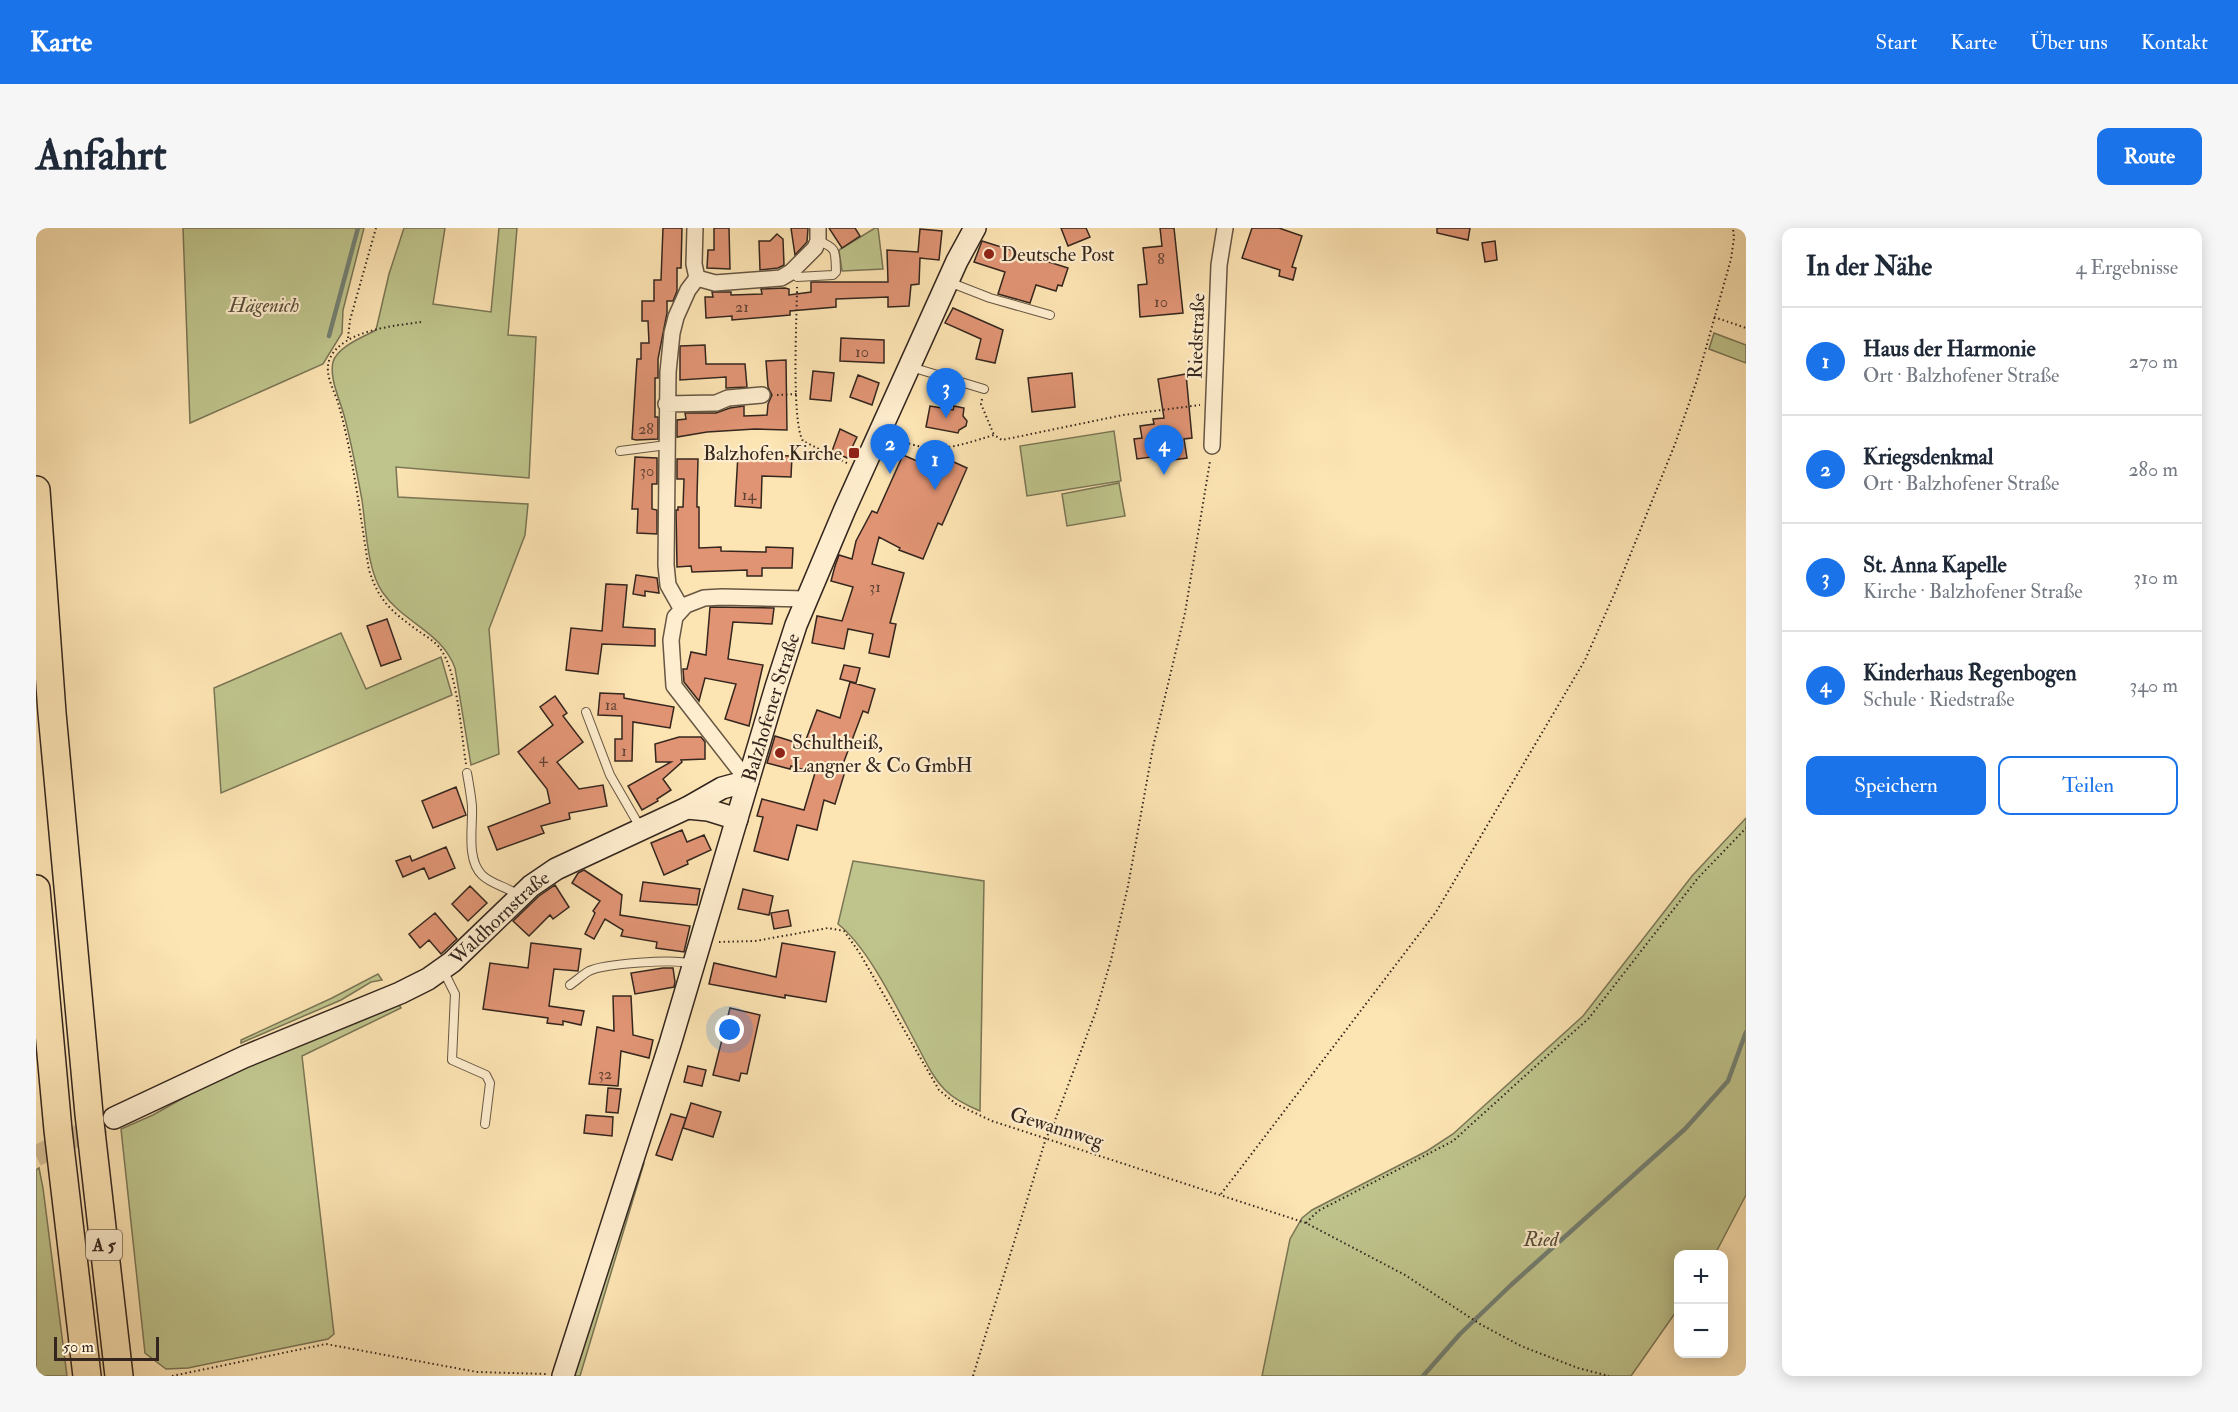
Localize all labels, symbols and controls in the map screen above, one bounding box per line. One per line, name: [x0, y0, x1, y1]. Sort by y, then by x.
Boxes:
text: Karte: [30, 25, 92, 60]
text: Start: [1875, 29, 1917, 56]
text: Karte: [1950, 29, 1997, 56]
text: Über uns: [2030, 29, 2108, 56]
text: Kontakt: [2141, 29, 2208, 56]
button: Route: [2097, 128, 2202, 185]
text: Anfahrt: [36, 130, 167, 182]
place label: Deutsche Post: [1001, 242, 1115, 267]
marker: Deutsche Post: [982, 247, 996, 261]
house number: 8: [1157, 249, 1165, 269]
text: In der Nähe: [1806, 251, 1932, 283]
text: 4 Ergebnisse: [2076, 255, 2178, 280]
house number: 10: [1154, 292, 1168, 312]
park label: Hägenich: [228, 293, 299, 318]
street label: Riedstraße: [1183, 293, 1210, 379]
house number: 21: [735, 297, 749, 317]
text: Haus der Harmonie: [1863, 335, 2036, 363]
house number: 10: [855, 342, 869, 362]
text: 1: [1822, 349, 1829, 374]
text: 270 m: [2129, 349, 2178, 374]
text: Ort · Balzhofener Straße: [1863, 363, 2059, 388]
pin: 3: [926, 368, 966, 418]
house number: 28: [638, 419, 654, 439]
pin: 2: [870, 424, 910, 474]
pin: 4: [1144, 426, 1184, 475]
pin: 1: [916, 440, 954, 490]
place label: Balzhofen Kirche: [703, 441, 842, 466]
text: Kriegsdenkmal: [1863, 443, 1993, 471]
marker: Balzhofen Kirche: [847, 446, 861, 460]
text: 2: [1820, 457, 1831, 482]
text: 280 m: [2128, 457, 2178, 482]
house number: 30: [640, 461, 654, 481]
text: Ort · Balzhofener Straße: [1863, 471, 2059, 496]
house number: 14: [742, 485, 758, 505]
text: St. Anna Kapelle: [1863, 551, 2007, 579]
text: 3: [1822, 565, 1829, 590]
text: 310 m: [2133, 565, 2178, 590]
house number: 31: [869, 577, 881, 597]
text: Kirche · Balzhofener Straße: [1863, 579, 2083, 604]
street label: Balzhofener Straße: [737, 630, 805, 785]
text: Kinderhaus Regenbogen: [1863, 659, 2077, 687]
text: 4: [1820, 673, 1831, 698]
text: 340 m: [2130, 673, 2178, 698]
text: Schule · Riedstraße: [1863, 687, 2015, 712]
house number: 1a: [605, 695, 618, 715]
place label: Schultheiß, Langner & Co GmbH: [792, 730, 973, 778]
house number: 1: [621, 741, 627, 761]
marker: Schultheiß, Langner & Co GmbH: [773, 746, 787, 760]
house number: 4: [539, 748, 549, 768]
button: Speichern: [1806, 756, 1986, 815]
button: Teilen: [1998, 756, 2178, 815]
street label: Waldhornstraße: [444, 865, 554, 971]
your location: [715, 1015, 744, 1044]
house number: 32: [598, 1064, 612, 1084]
street label: Gewannweg: [1007, 1101, 1108, 1154]
park label: Ried: [1523, 1227, 1560, 1252]
road number: A 5: [86, 1230, 122, 1260]
map controls: [1674, 1250, 1728, 1358]
button: +: [1674, 1250, 1728, 1304]
button: −: [1674, 1304, 1728, 1358]
scale bar: [54, 1334, 159, 1362]
text: 50 m: [63, 1337, 94, 1357]

